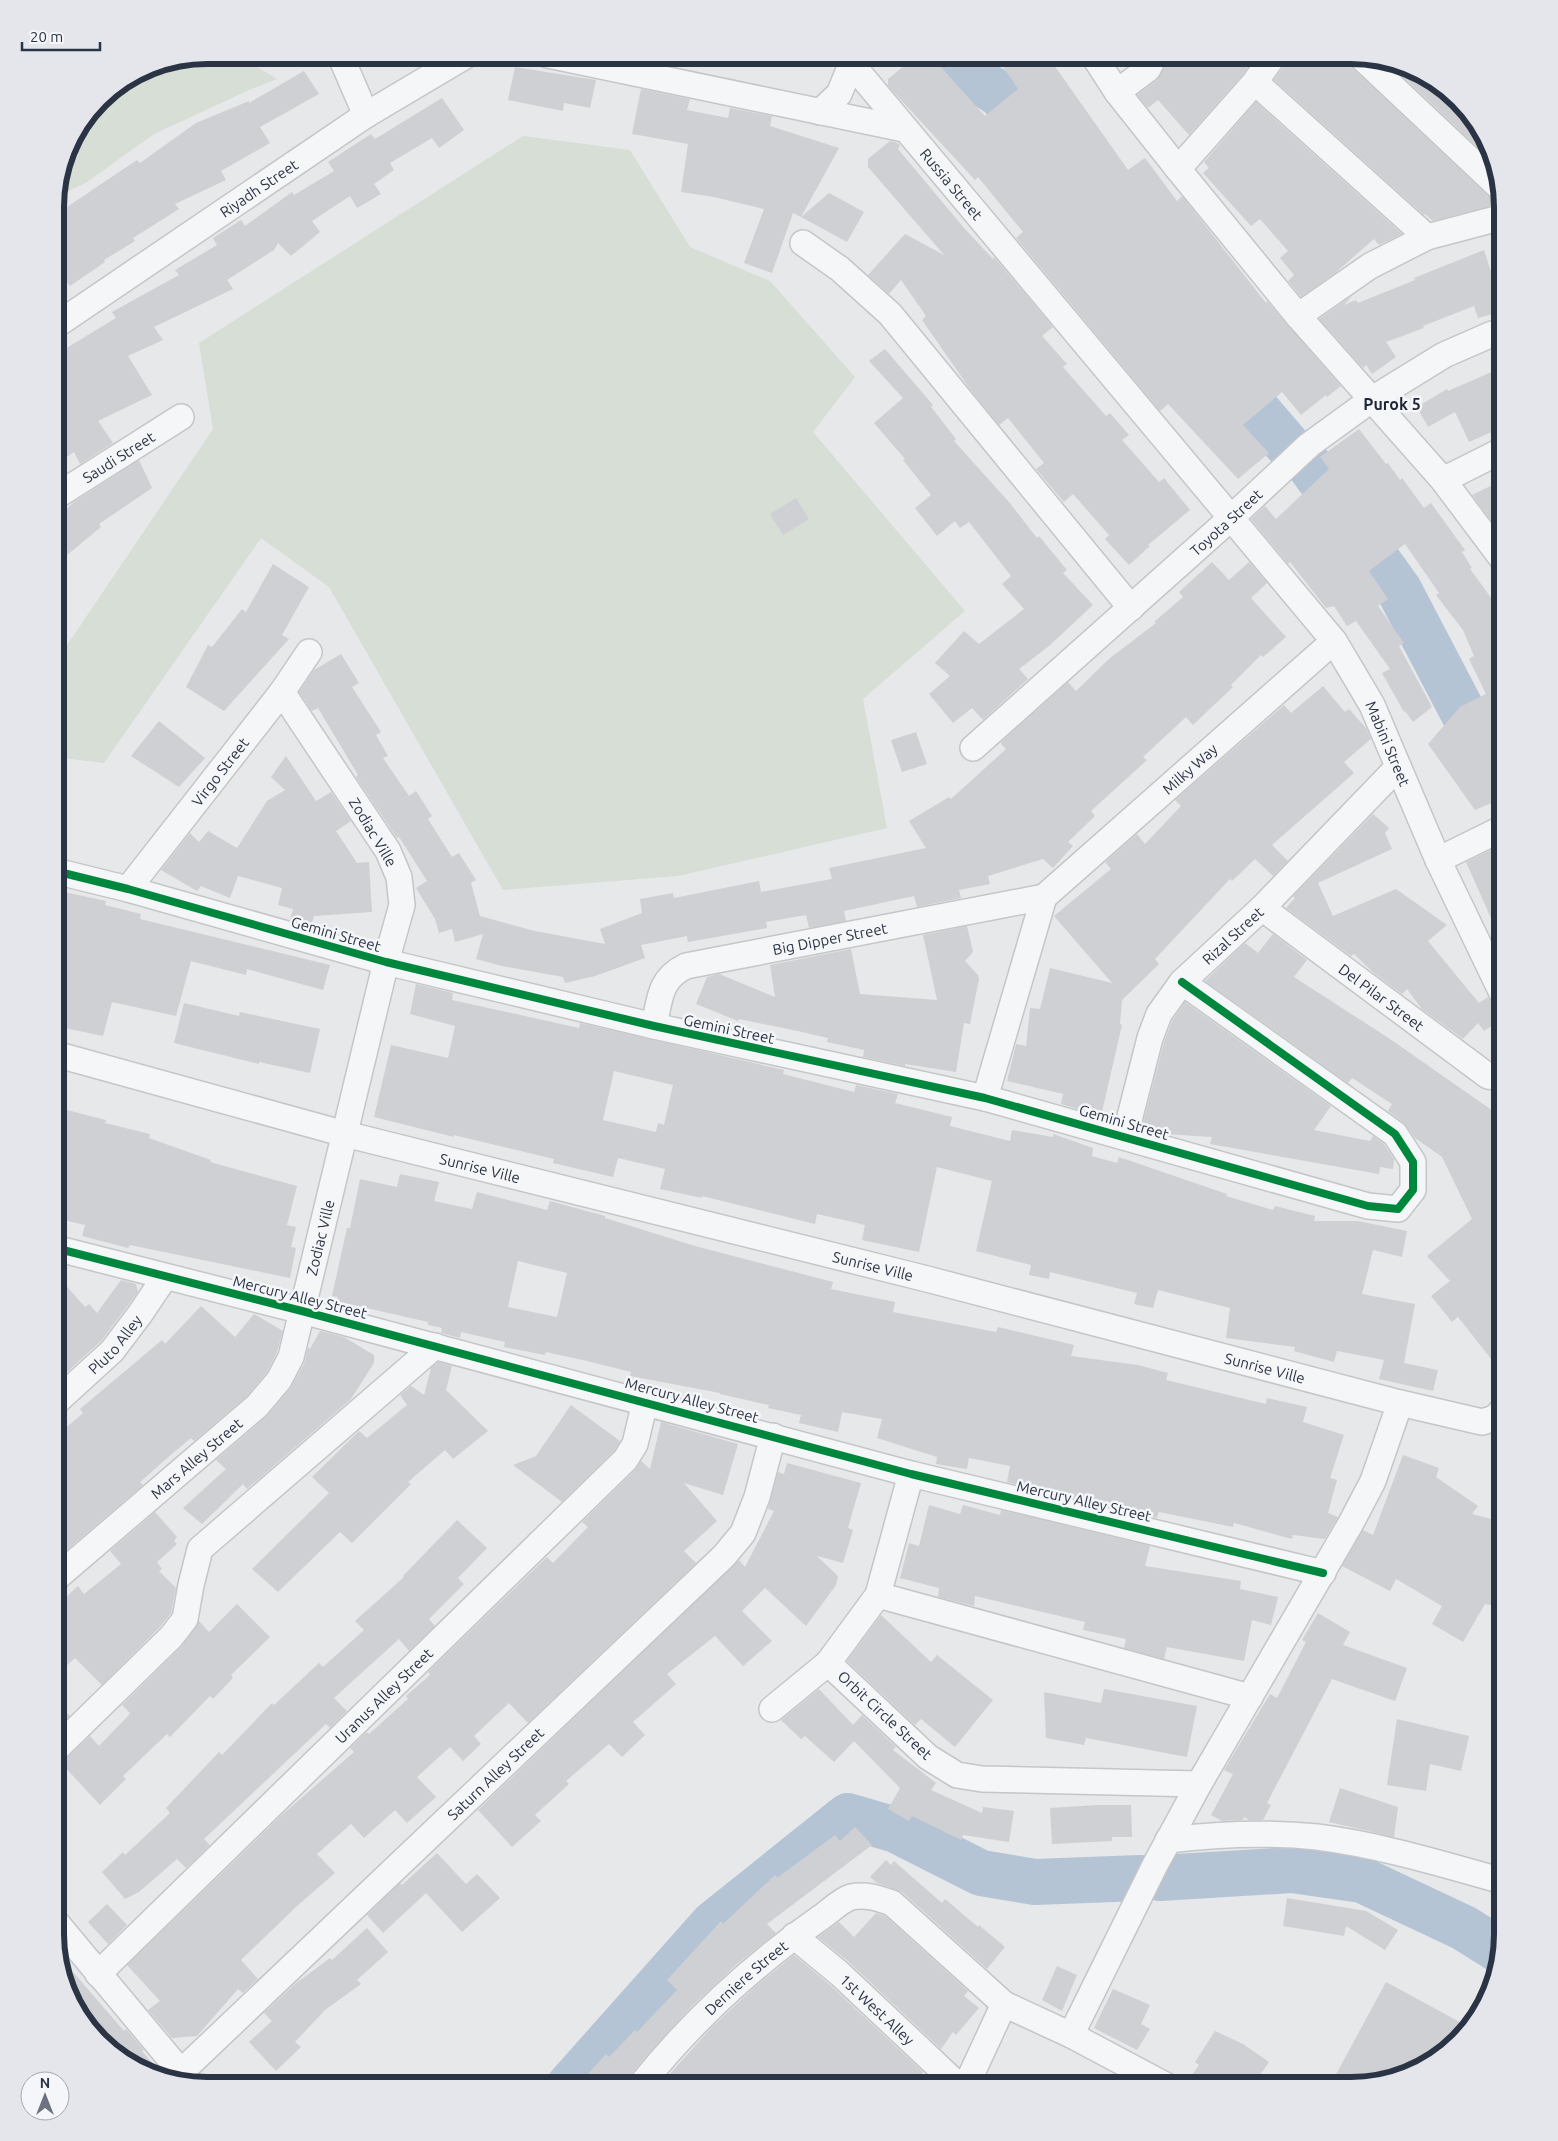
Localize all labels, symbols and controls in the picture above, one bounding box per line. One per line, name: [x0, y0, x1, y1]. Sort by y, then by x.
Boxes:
scale bar: [22, 20, 100, 52]
text: 20 m: [30, 28, 63, 45]
street label: Russia Street: [917, 145, 986, 223]
street label: Riyadh Street: [216, 155, 301, 220]
district label: Purok 5: [1363, 395, 1421, 413]
street label: Saudi Street: [79, 428, 158, 486]
street label: Toyota Street: [1186, 485, 1265, 559]
street label: Mabini Street: [1363, 698, 1414, 789]
street label: Virgo Street: [188, 734, 252, 809]
street label: Milky Way: [1159, 740, 1220, 797]
street label: Zodiac Ville: [346, 794, 400, 870]
street label: Rizal Street: [1199, 903, 1267, 968]
street label: Gemini Street: [289, 913, 383, 955]
street label: Big Dipper Street: [771, 919, 889, 958]
street label: Del Pilar Street: [1336, 960, 1428, 1034]
street label: Gemini Street: [682, 1011, 776, 1047]
street label: Gemini Street: [1077, 1101, 1171, 1143]
street label: Sunrise Ville: [438, 1149, 522, 1186]
street label: Zodiac Ville: [302, 1198, 337, 1277]
street label: Sunrise Ville: [831, 1247, 915, 1284]
street label: Mercury Alley Street: [231, 1272, 369, 1322]
street label: Pluto Alley: [84, 1311, 145, 1377]
street label: Sunrise Ville: [1223, 1349, 1307, 1386]
street label: Mercury Alley Street: [623, 1374, 761, 1426]
street label: Mars Alley Street: [147, 1414, 246, 1502]
street label: Mercury Alley Street: [1015, 1477, 1153, 1525]
street label: Uranus Alley Street: [331, 1644, 436, 1747]
street label: Orbit Circle Street: [835, 1667, 936, 1763]
street label: Saturn Alley Street: [444, 1724, 547, 1823]
street label: Derniere Street: [701, 1937, 791, 2018]
street label: 1st West Alley: [837, 1970, 918, 2048]
north arrow: [20, 2071, 70, 2121]
text: N: [40, 2075, 50, 2091]

